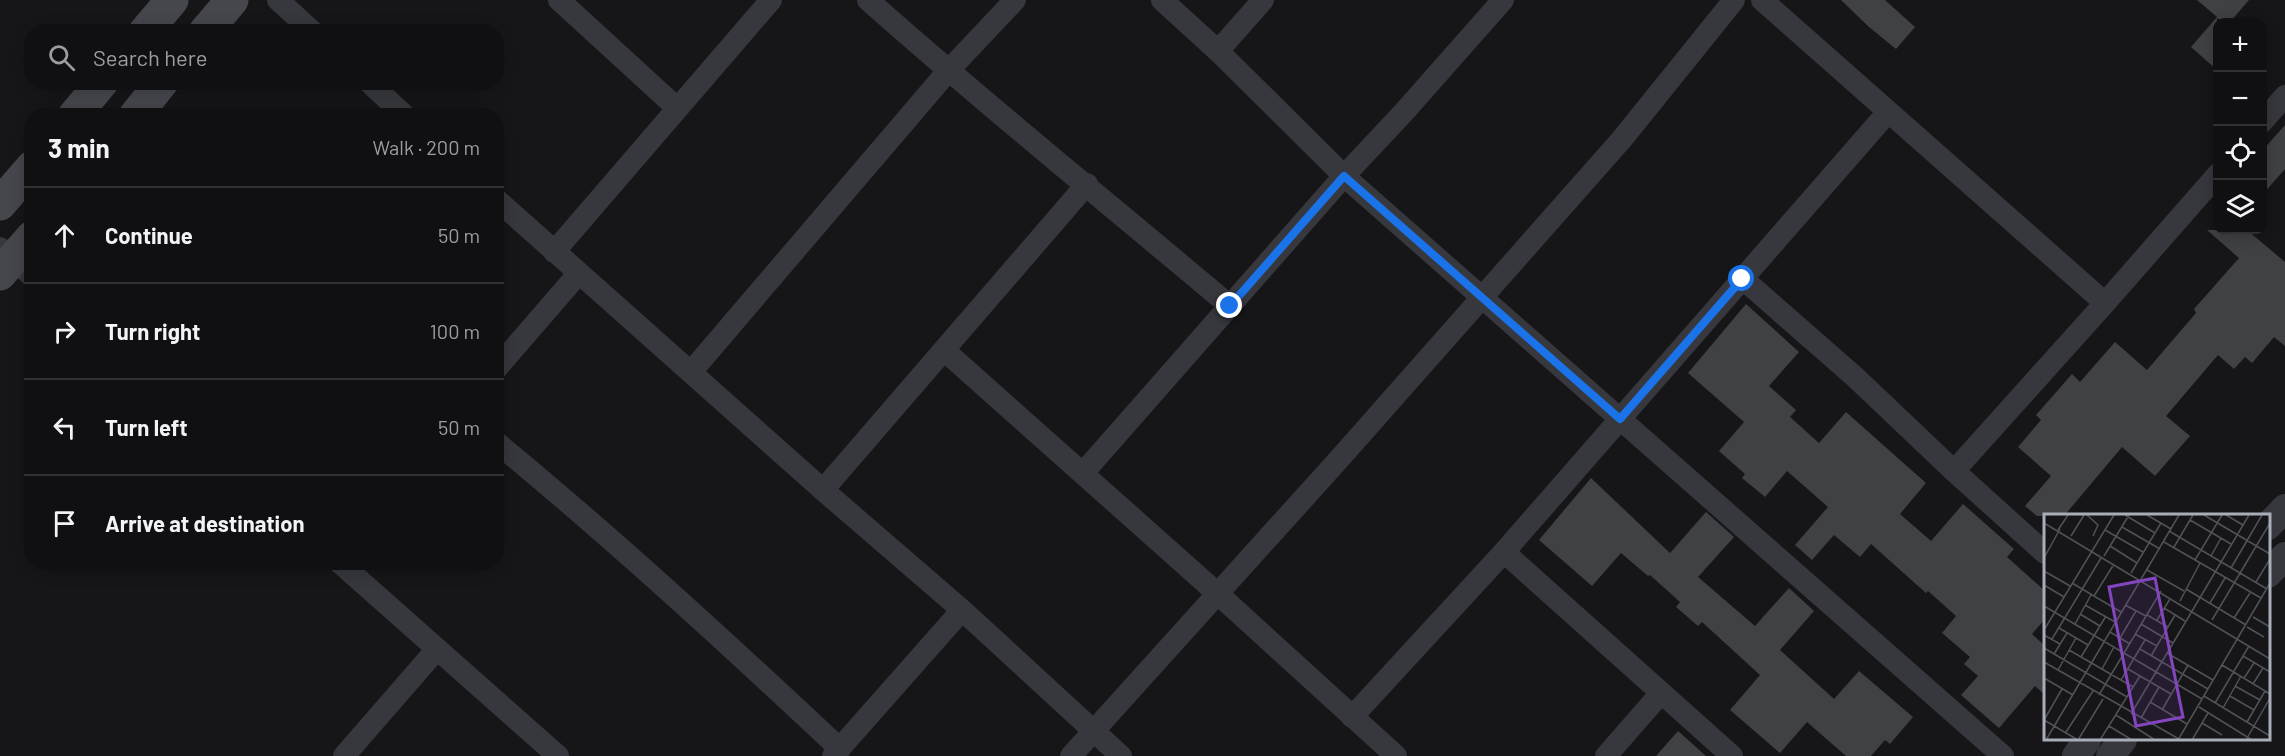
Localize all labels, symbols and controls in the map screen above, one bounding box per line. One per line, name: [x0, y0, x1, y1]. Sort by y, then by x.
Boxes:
map controls: [2213, 18, 2267, 234]
button: +: [2213, 18, 2267, 72]
search box: [24, 24, 504, 90]
icon: search: [45, 41, 78, 74]
text: Search here: [93, 44, 207, 70]
button: −: [2213, 72, 2267, 126]
button: locate: [2213, 126, 2267, 180]
text: 3 min: [48, 132, 110, 163]
text: Walk · 200 m: [372, 135, 480, 159]
button: layers: [2213, 180, 2267, 234]
icon: ahead: [48, 219, 81, 252]
text: Continue: [105, 222, 193, 248]
text: 50 m: [438, 223, 480, 247]
route start: [1728, 265, 1754, 291]
route end: [1216, 292, 1242, 318]
icon: right: [48, 315, 81, 348]
text: Turn right: [105, 318, 200, 344]
text: 100 m: [430, 319, 480, 343]
icon: left: [48, 411, 81, 444]
text: Turn left: [105, 414, 188, 440]
text: 50 m: [438, 415, 480, 439]
icon: arrive: [48, 507, 81, 540]
text: Arrive at destination: [105, 510, 304, 536]
inset map: [2044, 514, 2270, 741]

